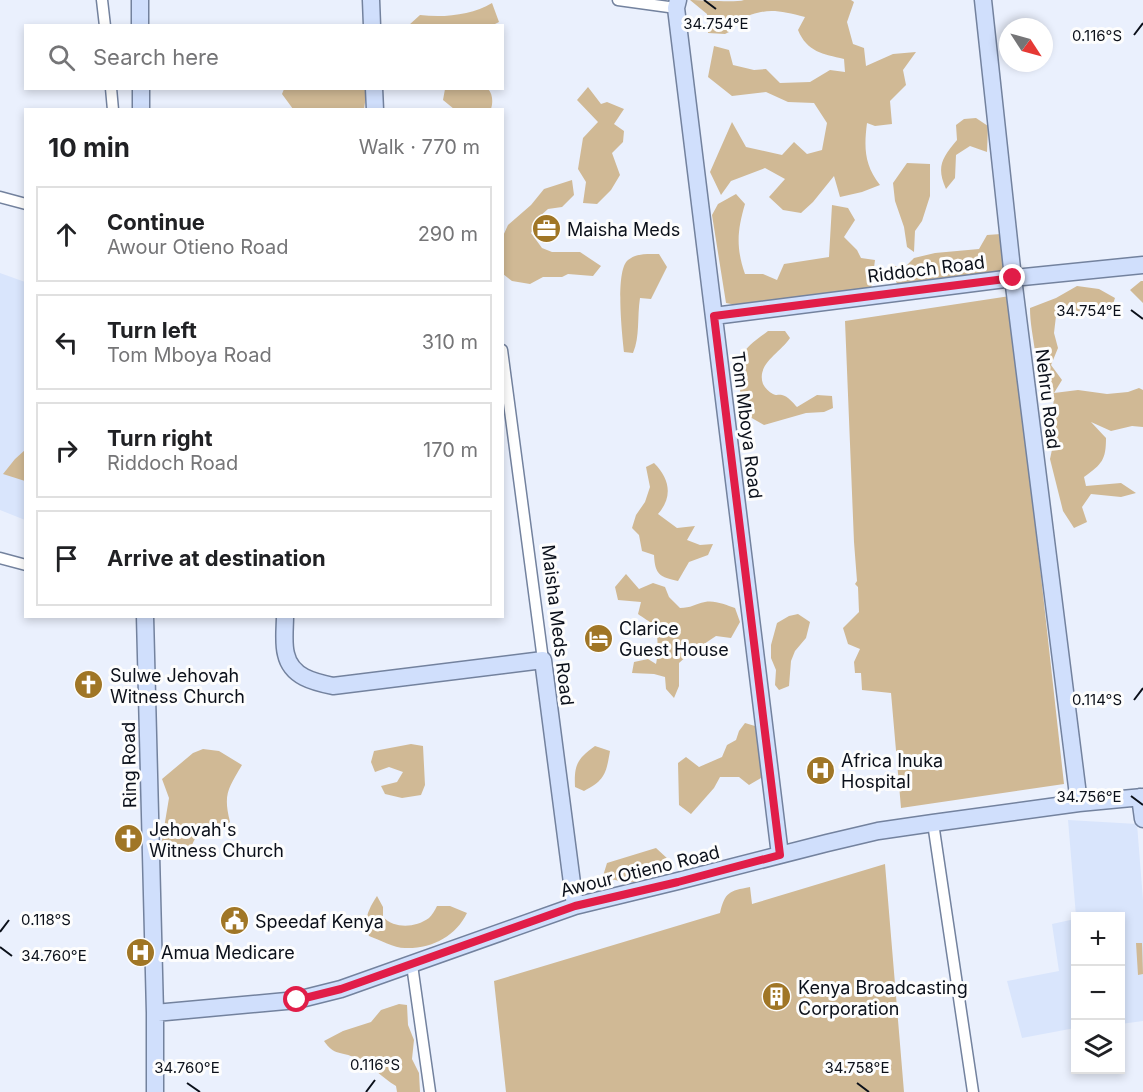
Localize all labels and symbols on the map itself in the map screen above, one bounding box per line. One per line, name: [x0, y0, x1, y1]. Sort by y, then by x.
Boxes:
text: 34.754°E: [683, 14, 749, 33]
north arrow: [999, 18, 1053, 72]
text: 0.116°S: [1072, 26, 1122, 45]
office icon: Maisha Meds: [530, 213, 562, 245]
place label: Maisha Meds: [567, 219, 680, 240]
street label: Riddoch Road: [866, 251, 986, 287]
route end: [999, 264, 1025, 290]
text: 34.754°E: [1056, 301, 1122, 320]
street label: Nehru Road: [1031, 348, 1065, 450]
street label: Tom Mboya Road: [728, 350, 766, 500]
street label: Maisha Meds Road: [538, 543, 578, 707]
place label: Clarice Guest House: [619, 618, 729, 660]
hotel icon: Clarice Guest House: [582, 622, 614, 654]
place label: Sulwe Jehovah Witness Church: [110, 665, 245, 707]
church icon: Sulwe Jehovah Witness Church: [73, 669, 105, 701]
text: 0.114°S: [1072, 690, 1122, 709]
street label: Ring Road: [118, 722, 140, 808]
place label: Africa Inuka Hospital: [841, 750, 943, 792]
hospital icon: Africa Inuka Hospital: [804, 754, 836, 786]
text: 34.756°E: [1056, 787, 1122, 806]
place label: Jehovah's Witness Church: [149, 819, 284, 861]
church icon: Jehovah's Witness Church: [112, 823, 144, 855]
street label: Awour Otieno Road: [558, 841, 722, 901]
public building icon: Speedaf Kenya: [218, 905, 250, 937]
text: 0.118°S: [21, 910, 71, 929]
place label: Speedaf Kenya: [255, 911, 384, 932]
hospital icon: Amua Medicare: [124, 936, 156, 968]
place label: Amua Medicare: [161, 942, 295, 963]
text: 34.760°E: [21, 946, 87, 965]
place label: Kenya Broadcasting Corporation: [798, 977, 968, 1019]
building icon: Kenya Broadcasting Corporation: [761, 981, 793, 1013]
route start: [283, 986, 309, 1012]
text: 0.116°S: [350, 1055, 400, 1074]
text: 34.760°E: [154, 1058, 220, 1077]
text: 34.758°E: [825, 1058, 889, 1077]

